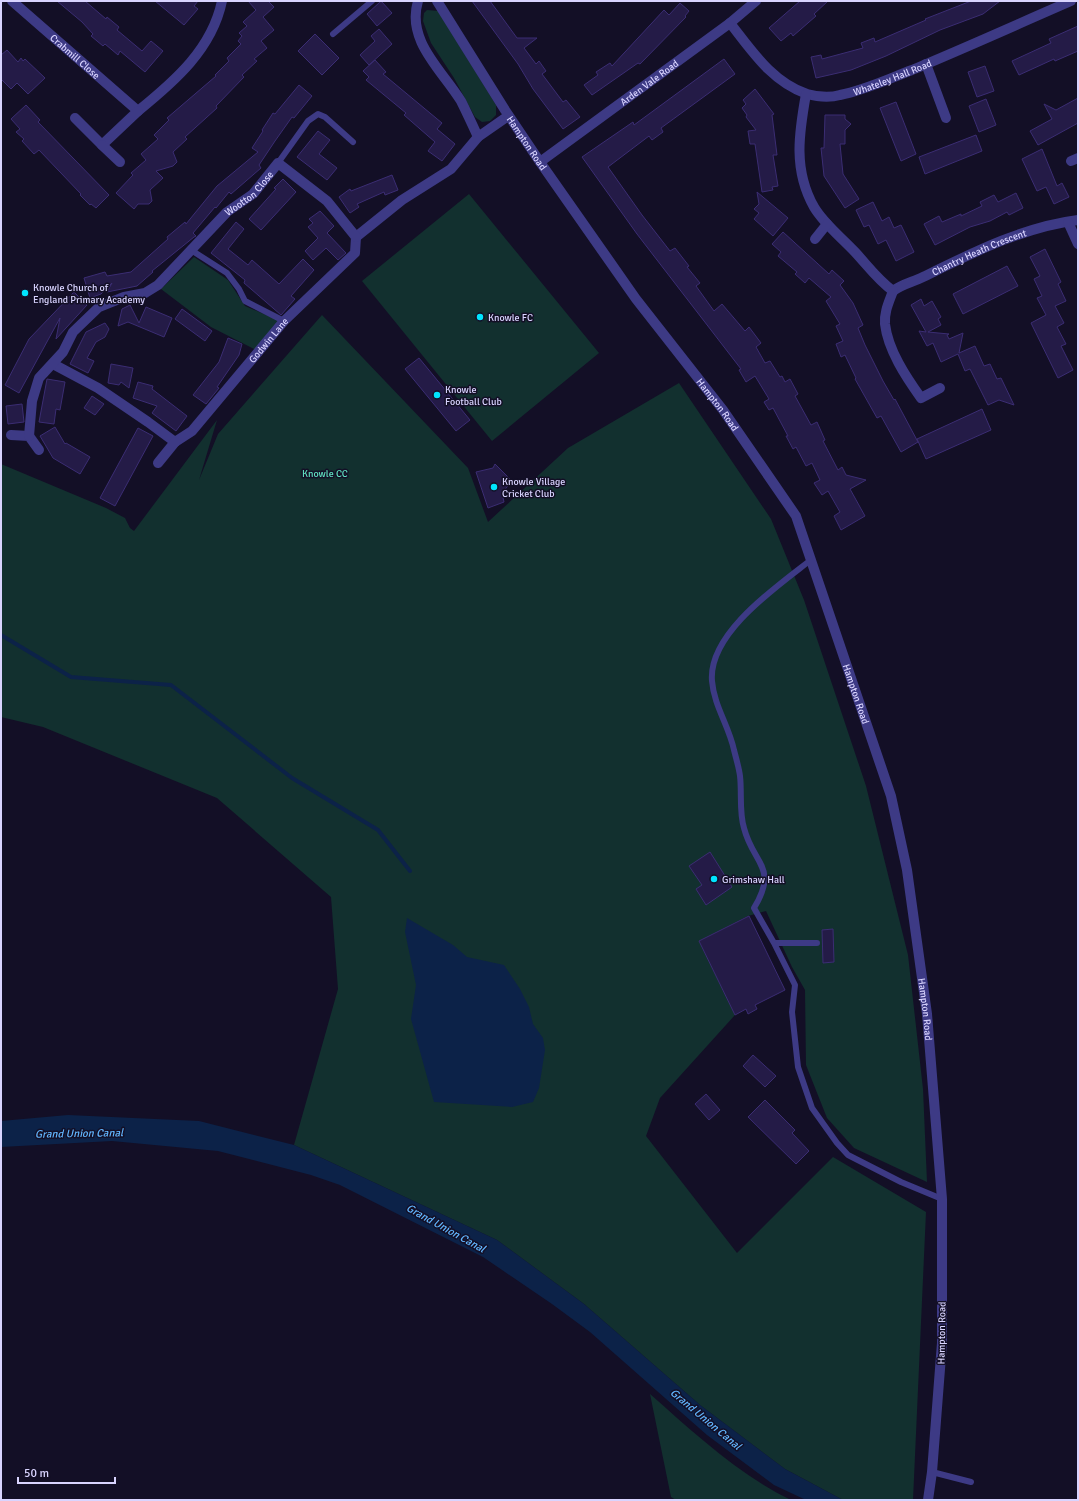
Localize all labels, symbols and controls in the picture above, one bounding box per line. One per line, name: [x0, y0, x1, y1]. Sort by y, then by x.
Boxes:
street label: Crabmill Close: [47, 32, 102, 82]
street label: Whateley Hall Road: [852, 57, 934, 99]
street label: Arden Vale Road: [618, 58, 681, 108]
street label: Hampton Road: [504, 114, 549, 173]
street label: Wootton Close: [223, 169, 276, 219]
street label: Chantry Heath Crescent: [930, 227, 1028, 279]
place label: Knowle Church of England Primary Academy: [33, 282, 145, 306]
marker: Knowle Church of England Primary Academy: [20, 288, 30, 298]
marker: Knowle FC: [475, 312, 485, 322]
place label: Knowle FC: [488, 312, 533, 324]
street label: Godwin Lane: [247, 315, 291, 366]
street label: Hampton Road: [693, 376, 741, 434]
place label: Knowle Football Club: [445, 384, 502, 408]
marker: Knowle Football Club: [432, 390, 442, 400]
park label: Knowle CC: [302, 468, 348, 480]
place label: Knowle Village Cricket Club: [502, 476, 565, 500]
marker: Knowle Village Cricket Club: [489, 482, 499, 492]
street label: Hampton Road: [840, 663, 871, 726]
marker: Grimshaw Hall: [709, 874, 719, 884]
place label: Grimshaw Hall: [722, 874, 785, 886]
street label: Hampton Road: [915, 977, 934, 1041]
water label: Grand Union Canal: [35, 1126, 124, 1141]
water label: Grand Union Canal: [404, 1201, 488, 1256]
street label: Hampton Road: [935, 1302, 949, 1365]
water label: Grand Union Canal: [668, 1386, 744, 1453]
scale bar: [18, 1459, 115, 1485]
text: 50 m: [24, 1466, 49, 1481]

